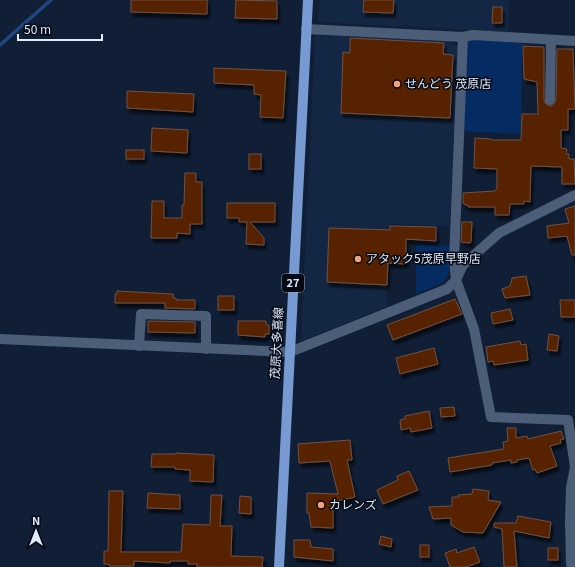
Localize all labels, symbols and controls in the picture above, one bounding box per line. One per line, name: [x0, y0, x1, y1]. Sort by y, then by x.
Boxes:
scale bar: [18, 16, 102, 42]
text: 50 m: [24, 20, 51, 37]
place label: せんどう 茂原店: [405, 74, 491, 91]
marker: せんどう 茂原店: [392, 79, 402, 89]
place label: アタック5茂原早野店: [366, 249, 481, 266]
marker: アタック5茂原早野店: [353, 254, 363, 264]
road number: 27: [282, 274, 304, 292]
street label: 茂原大多喜線: [265, 307, 286, 379]
place label: カレンズ: [329, 495, 377, 512]
marker: カレンズ: [316, 500, 326, 510]
north arrow: [16, 511, 56, 551]
text: N: [32, 512, 40, 528]

